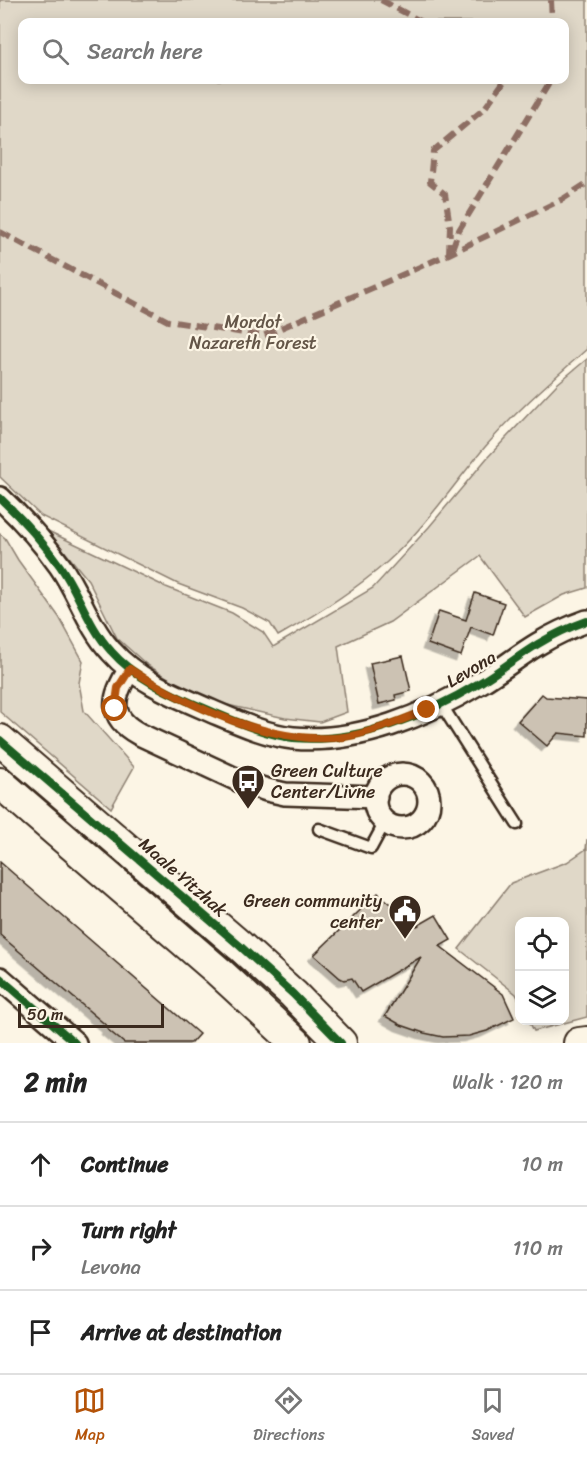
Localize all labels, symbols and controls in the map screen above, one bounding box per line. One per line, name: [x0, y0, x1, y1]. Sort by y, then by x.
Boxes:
search box: [18, 18, 569, 84]
text: Search here: [87, 32, 203, 71]
icon: search: [39, 35, 72, 68]
park label: Mordot Nazareth Forest: [189, 306, 317, 359]
street label: Levona: [440, 641, 502, 697]
route start: [101, 695, 127, 721]
route end: [413, 696, 439, 722]
place label: Green Culture Center/Livne: [271, 755, 383, 808]
bus stop icon: Green Culture Center/Livne: [230, 763, 266, 810]
street label: Maale Yitzhak: [131, 829, 235, 925]
place label: Green community center: [243, 885, 384, 938]
public building icon: Green community center: [387, 893, 423, 940]
map controls: [515, 917, 569, 1025]
button: locate: [515, 917, 569, 971]
button: layers: [515, 971, 569, 1025]
text: 50 m: [27, 1000, 63, 1029]
scale bar: [18, 1001, 164, 1028]
text: 2 min: [24, 1059, 87, 1105]
text: Walk · 120 m: [452, 1065, 563, 1100]
text: Continue: [81, 1145, 169, 1184]
text: 10 m: [521, 1147, 563, 1182]
icon: ahead: [24, 1148, 57, 1181]
text: Turn right: [81, 1211, 176, 1250]
text: 110 m: [513, 1231, 563, 1266]
icon: right: [24, 1232, 57, 1265]
text: Levona: [81, 1250, 141, 1285]
text: Arrive at destination: [81, 1313, 282, 1352]
icon: arrive: [24, 1316, 57, 1349]
tab: Map: [73, 1384, 106, 1449]
tab: Directions: [253, 1384, 325, 1449]
tab: Saved: [471, 1384, 514, 1449]

